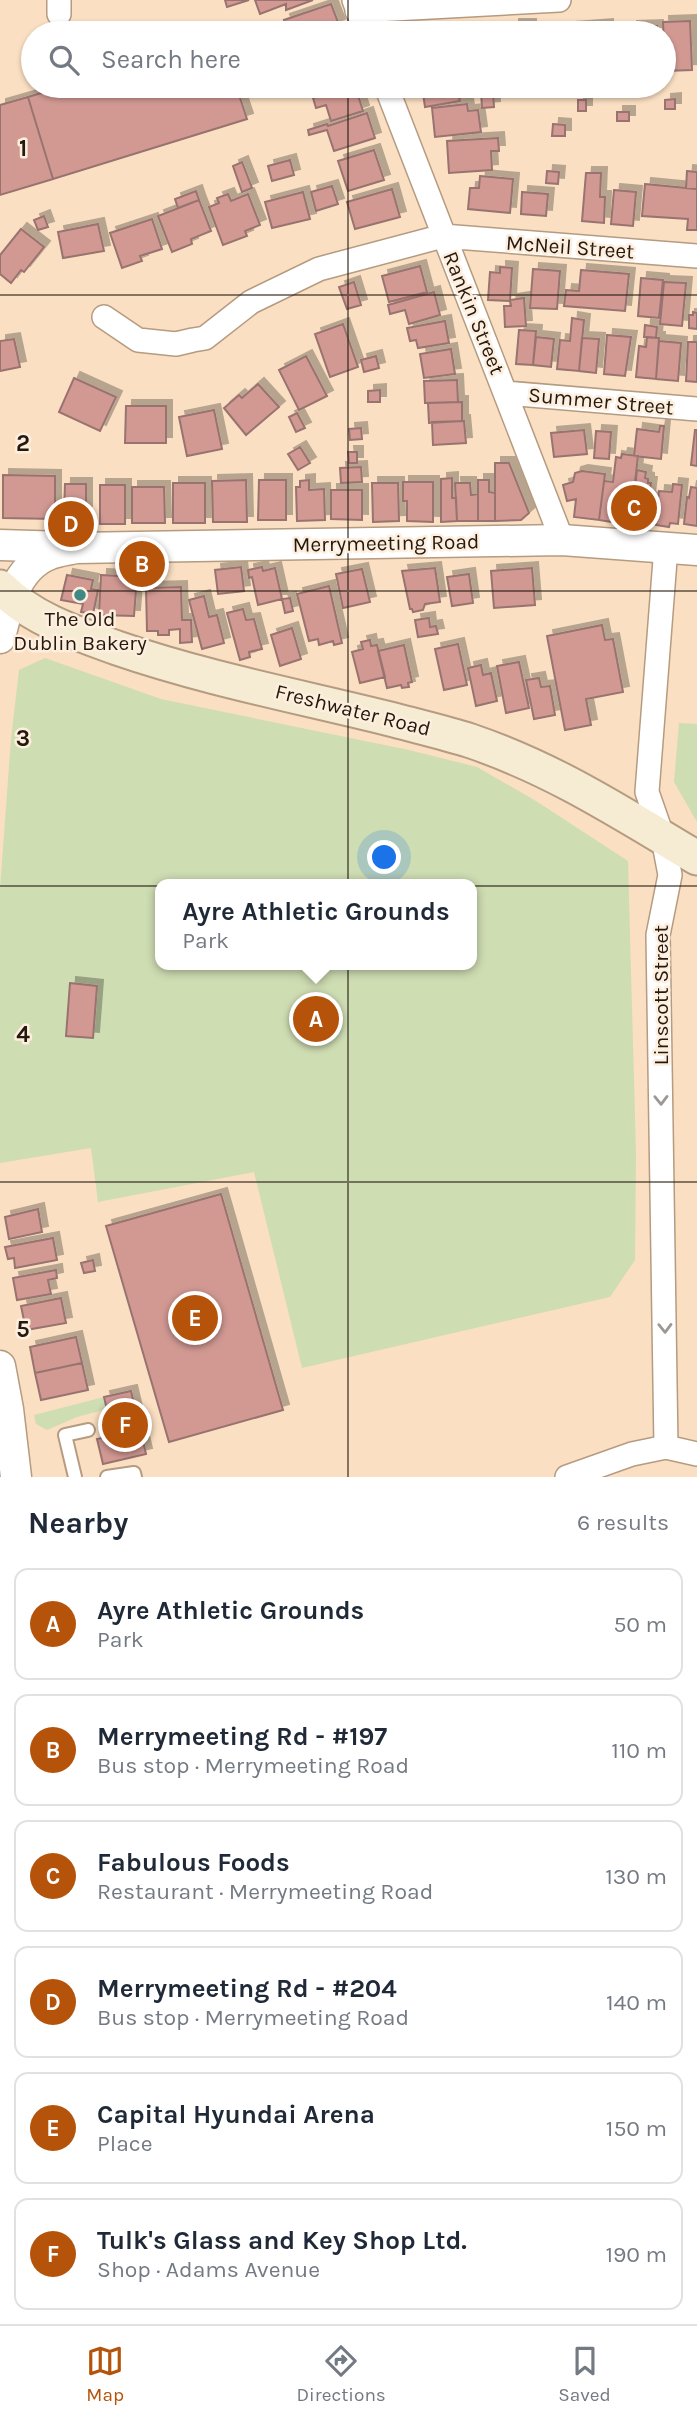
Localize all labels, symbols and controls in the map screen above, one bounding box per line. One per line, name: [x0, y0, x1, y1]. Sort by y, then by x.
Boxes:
search box: [21, 21, 676, 98]
icon: search: [45, 41, 83, 79]
text: Search here: [101, 44, 241, 75]
text: 1: [19, 135, 27, 162]
street label: McNeil Street: [505, 231, 635, 263]
street label: Rankin Street: [438, 248, 510, 378]
street label: Summer Street: [527, 383, 675, 419]
text: 2: [16, 430, 30, 457]
pin: C: [611, 482, 657, 534]
pin: D: [48, 498, 94, 550]
street label: Merrymeeting Road: [292, 529, 480, 557]
pin: B: [119, 538, 165, 590]
marker: The Old Dublin Bakery: [72, 587, 88, 603]
place label: The Old Dublin Bakery: [13, 607, 147, 655]
street label: Freshwater Road: [273, 679, 433, 741]
text: 3: [16, 725, 30, 752]
your location: [367, 840, 401, 874]
popup: [155, 879, 477, 970]
text: Ayre Athletic Grounds: [182, 896, 450, 927]
street label: Linscott Street: [649, 925, 673, 1065]
text: Park: [182, 927, 229, 954]
pin: A: [293, 993, 339, 1045]
text: 4: [16, 1021, 30, 1048]
one-way arrow: [653, 1095, 668, 1106]
pin: E: [172, 1292, 218, 1344]
text: 5: [16, 1316, 30, 1343]
one-way arrow: [657, 1322, 672, 1333]
pin: F: [102, 1399, 148, 1451]
text: Nearby: [28, 1505, 128, 1541]
text: 6 results: [577, 1509, 669, 1536]
text: Ayre Athletic Grounds: [97, 1595, 364, 1626]
text: A: [46, 1611, 60, 1638]
text: 50 m: [613, 1611, 667, 1638]
text: Park: [97, 1626, 144, 1653]
text: Merrymeeting Rd - #197: [97, 1721, 387, 1752]
text: B: [46, 1737, 60, 1764]
text: 110 m: [611, 1737, 667, 1764]
text: Bus stop · Merrymeeting Road: [97, 1752, 409, 1779]
text: Fabulous Foods: [97, 1847, 290, 1878]
text: C: [46, 1863, 60, 1890]
text: 130 m: [605, 1863, 667, 1890]
text: Restaurant · Merrymeeting Road: [97, 1878, 433, 1905]
text: Merrymeeting Rd - #204: [97, 1973, 397, 2004]
text: D: [45, 1989, 61, 2016]
text: 140 m: [606, 1989, 667, 2016]
text: Bus stop · Merrymeeting Road: [97, 2004, 409, 2031]
text: Capital Hyundai Arena: [97, 2099, 375, 2130]
text: E: [46, 2115, 60, 2142]
text: 150 m: [606, 2115, 667, 2142]
text: Place: [97, 2130, 153, 2157]
text: Tulk's Glass and Key Shop Ltd.: [97, 2225, 467, 2256]
text: F: [47, 2241, 59, 2268]
text: 190 m: [605, 2241, 667, 2268]
text: Shop · Adams Avenue: [97, 2256, 320, 2283]
tab: Map: [86, 2342, 124, 2406]
tab: Directions: [297, 2342, 386, 2406]
tab: Saved: [558, 2342, 611, 2406]

